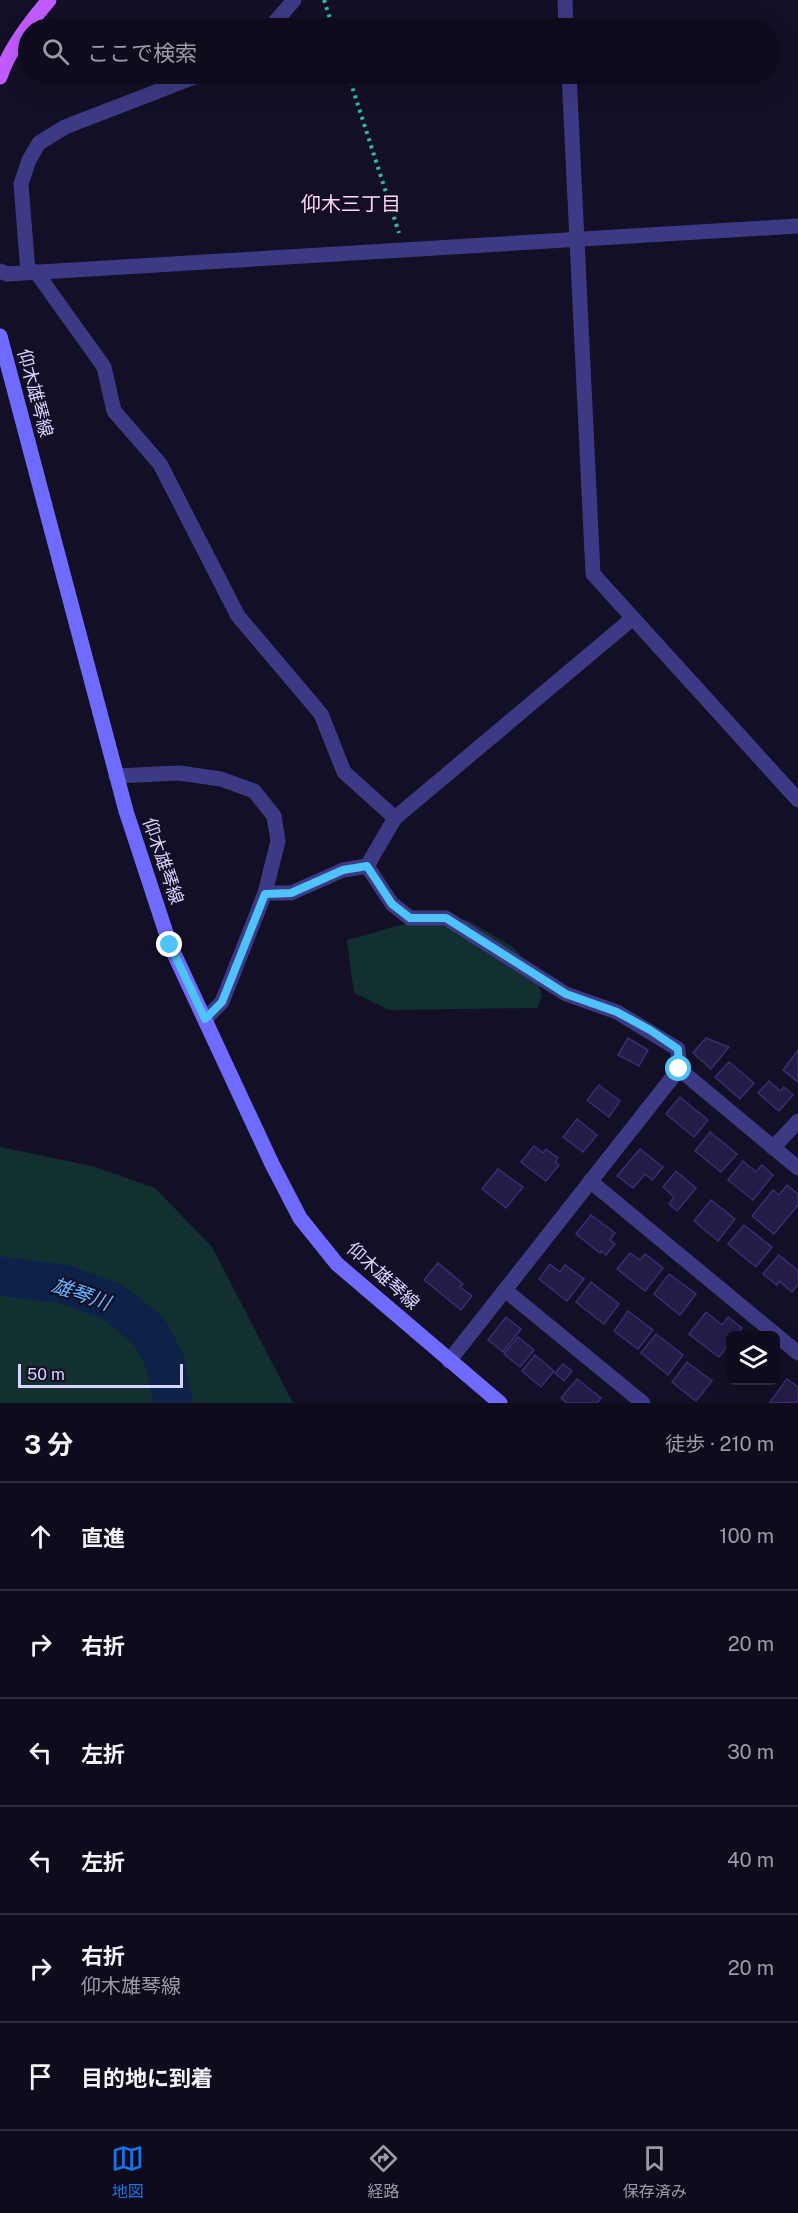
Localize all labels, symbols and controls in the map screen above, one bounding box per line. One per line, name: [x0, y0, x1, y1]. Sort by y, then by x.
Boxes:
search box: [18, 18, 780, 84]
icon: search: [39, 35, 72, 68]
text: ここで検索: [87, 40, 197, 66]
district label: 仰木三丁目: [301, 192, 401, 216]
street label: 仰木雄琴線: [14, 347, 57, 439]
street label: 仰木雄琴線: [139, 815, 188, 907]
route end: [156, 931, 182, 957]
route start: [665, 1055, 691, 1081]
street label: 仰木雄琴線: [343, 1238, 424, 1314]
water label: 雄琴川: [49, 1273, 115, 1316]
map controls: [726, 1331, 780, 1385]
button: layers: [726, 1331, 780, 1385]
scale bar: [18, 1361, 183, 1388]
text: 50 m: [27, 1365, 65, 1384]
text: 3 分: [24, 1429, 73, 1460]
text: 徒歩 · 210 m: [665, 1432, 774, 1456]
icon: ahead: [24, 1520, 57, 1553]
text: 100 m: [719, 1524, 774, 1548]
text: 直進: [81, 1525, 125, 1551]
icon: right: [24, 1628, 57, 1661]
text: 20 m: [728, 1632, 774, 1656]
text: 右折: [81, 1633, 125, 1659]
icon: left: [24, 1736, 57, 1769]
text: 30 m: [727, 1740, 774, 1764]
text: 左折: [81, 1741, 125, 1767]
icon: left: [24, 1844, 57, 1877]
text: 40 m: [727, 1848, 774, 1872]
text: 左折: [81, 1849, 125, 1875]
text: 右折: [81, 1943, 125, 1969]
icon: right: [24, 1952, 57, 1985]
text: 20 m: [728, 1956, 774, 1980]
text: 仰木雄琴線: [81, 1974, 181, 1998]
icon: arrive: [24, 2060, 57, 2093]
text: 目的地に到着: [81, 2065, 213, 2091]
tab: 地図: [111, 2142, 144, 2202]
tab: 経路: [367, 2142, 400, 2202]
tab: 保存済み: [623, 2142, 687, 2202]

